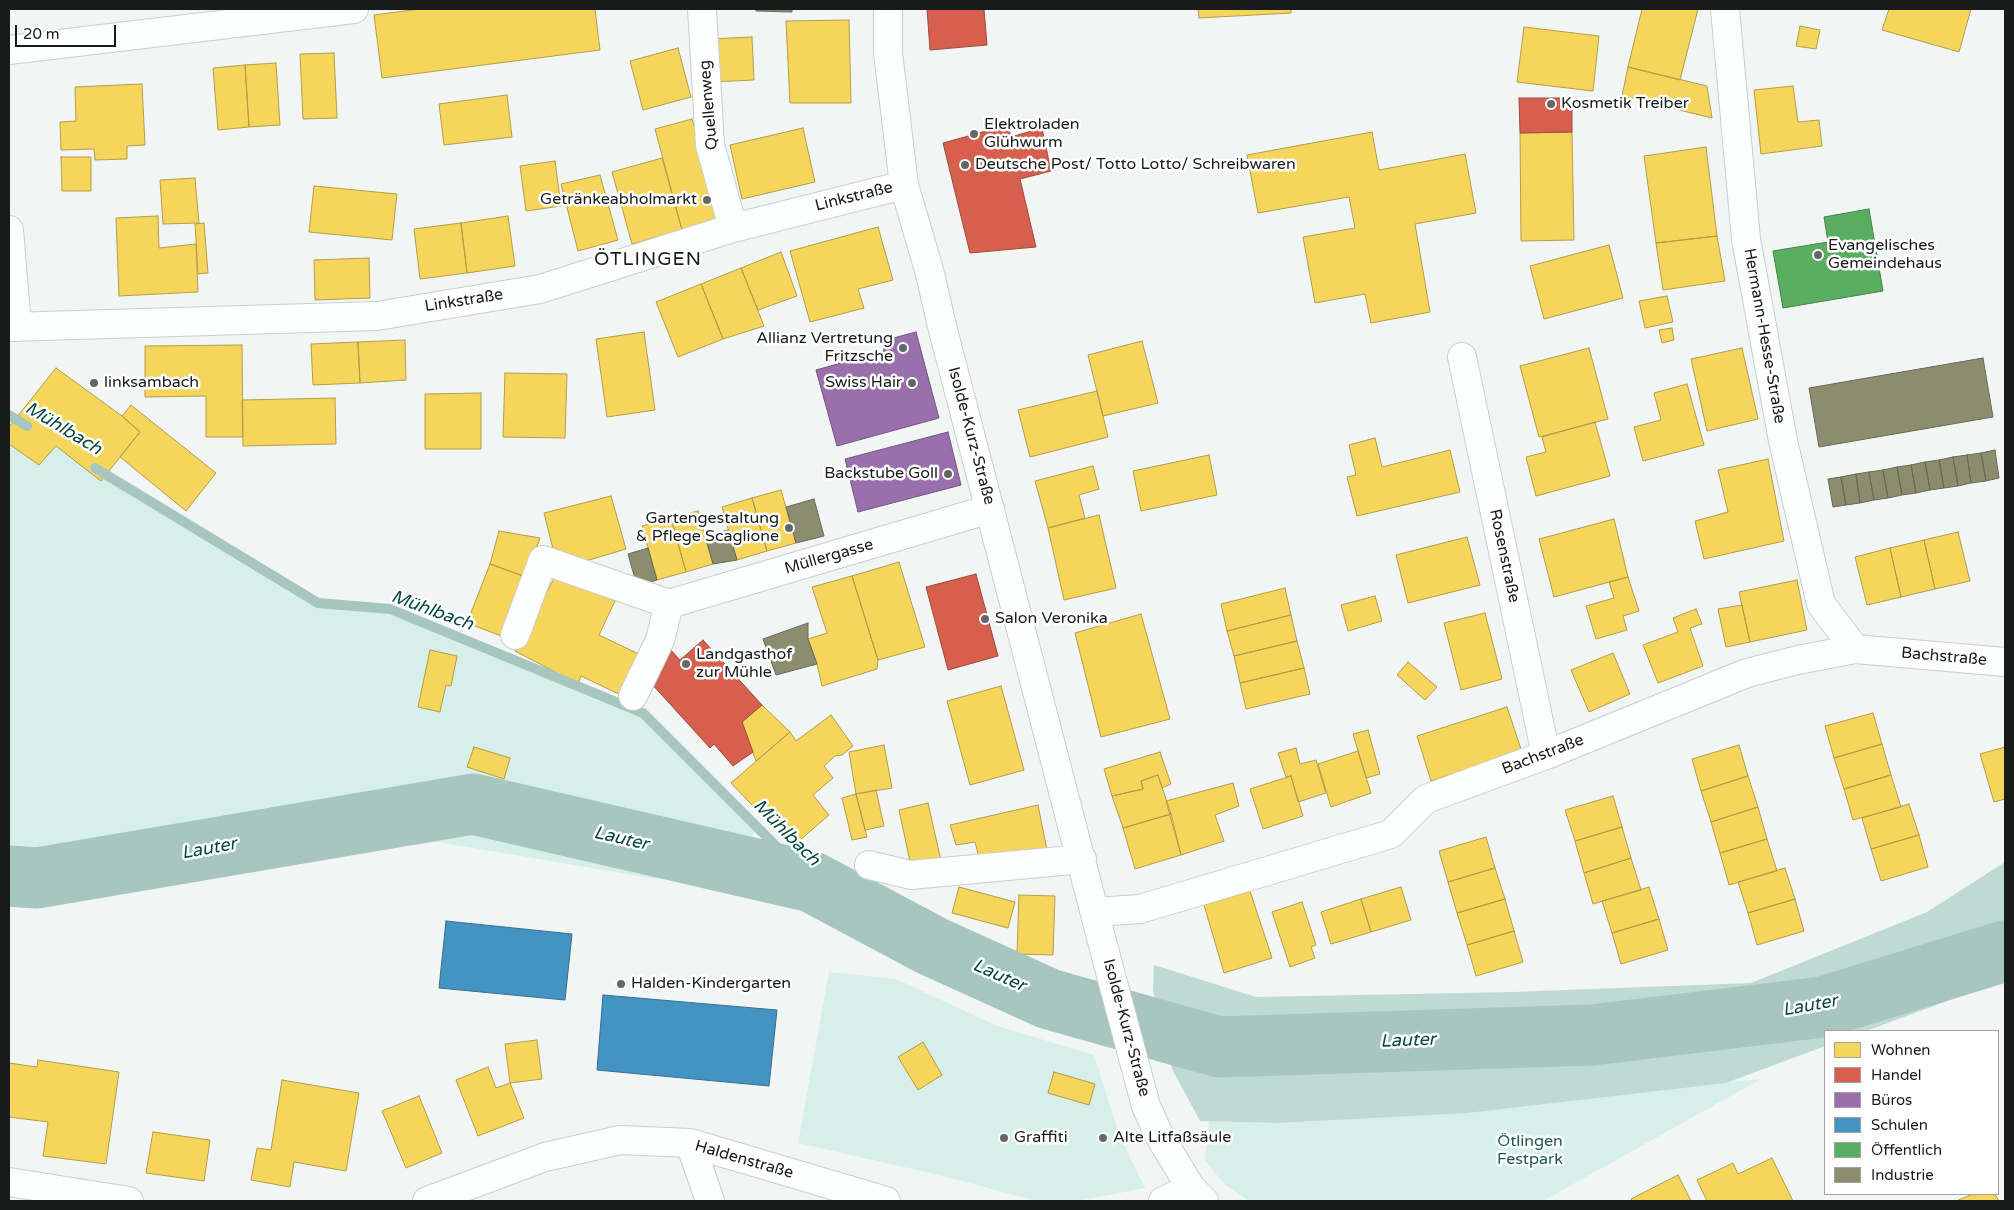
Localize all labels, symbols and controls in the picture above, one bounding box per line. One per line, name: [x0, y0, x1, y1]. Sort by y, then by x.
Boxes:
scale bar: [18, 15, 119, 47]
text: 20 m: [23, 25, 60, 43]
street label: Quellenweg: [696, 59, 722, 151]
place label: Kosmetik Treiber: [1561, 94, 1689, 114]
marker: Kosmetik Treiber: [1545, 98, 1557, 110]
place label: Elektroladen Glühwurm: [984, 115, 1080, 153]
marker: Elektroladen Glühwurm: [968, 128, 980, 140]
place label: Deutsche Post/ Totto Lotto/ Schreibwaren: [975, 155, 1296, 175]
marker: Deutsche Post/ Totto Lotto/ Schreibwaren: [959, 159, 971, 171]
street label: Linkstraße: [813, 178, 895, 216]
place label: Getränkeabholmarkt: [540, 190, 697, 210]
marker: Getränkeabholmarkt: [701, 194, 713, 206]
place label: Evangelisches Gemeindehaus: [1828, 236, 1942, 274]
street label: Hermann-Hesse-Straße: [1739, 247, 1789, 425]
district label: ÖTLINGEN: [593, 249, 703, 271]
marker: Evangelisches Gemeindehaus: [1812, 249, 1824, 261]
street label: Linkstraße: [423, 285, 505, 317]
place label: Allianz Vertretung Fritzsche: [756, 329, 893, 367]
marker: Allianz Vertretung Fritzsche: [897, 342, 909, 354]
street label: Isolde-Kurz-Straße: [943, 365, 999, 507]
place label: linksambach: [104, 373, 199, 393]
place label: Swiss Hair: [825, 373, 902, 393]
marker: linksambach: [88, 377, 100, 389]
marker: Swiss Hair: [906, 377, 918, 389]
water label: Mühlbach: [21, 398, 105, 460]
place label: Backstube Goll: [824, 464, 938, 484]
marker: Backstube Goll: [942, 468, 954, 480]
street label: Rosenstraße: [1485, 507, 1523, 605]
place label: Gartengestaltung & Pflege Scaglione: [636, 509, 779, 547]
marker: Gartengestaltung & Pflege Scaglione: [783, 522, 795, 534]
street label: Müllergasse: [782, 535, 876, 579]
water label: Mühlbach: [388, 586, 476, 636]
place label: Salon Veronika: [995, 609, 1108, 629]
marker: Salon Veronika: [979, 613, 991, 625]
street label: Bachstraße: [1900, 644, 1988, 670]
place label: Landgasthof zur Mühle: [696, 645, 792, 683]
marker: Landgasthof zur Mühle: [680, 658, 692, 670]
street label: Bachstraße: [1499, 731, 1587, 779]
water label: Mühlbach: [748, 795, 824, 871]
water label: Lauter: [592, 822, 650, 856]
water label: Lauter: [180, 834, 238, 864]
water label: Lauter: [969, 955, 1029, 997]
street label: Isolde-Kurz-Straße: [1098, 957, 1154, 1099]
place label: Halden-Kindergarten: [631, 974, 791, 994]
marker: Halden-Kindergarten: [615, 978, 627, 990]
water label: Lauter: [1781, 991, 1839, 1021]
water label: Lauter: [1380, 1029, 1436, 1053]
legend: [1824, 1030, 1999, 1195]
text: Wohnen: [1871, 1041, 1931, 1059]
text: Handel: [1871, 1066, 1922, 1084]
text: Büros: [1871, 1091, 1912, 1109]
text: Schulen: [1871, 1116, 1928, 1134]
place label: Graffiti: [1014, 1128, 1068, 1148]
place label: Alte Litfaßsäule: [1113, 1128, 1231, 1148]
marker: Graffiti: [998, 1132, 1010, 1144]
marker: Alte Litfaßsäule: [1097, 1132, 1109, 1144]
park label: Ötlingen Festpark: [1497, 1132, 1563, 1170]
street label: Haldenstraße: [693, 1137, 795, 1183]
text: Öffentlich: [1871, 1141, 1942, 1159]
text: Industrie: [1871, 1166, 1934, 1184]

